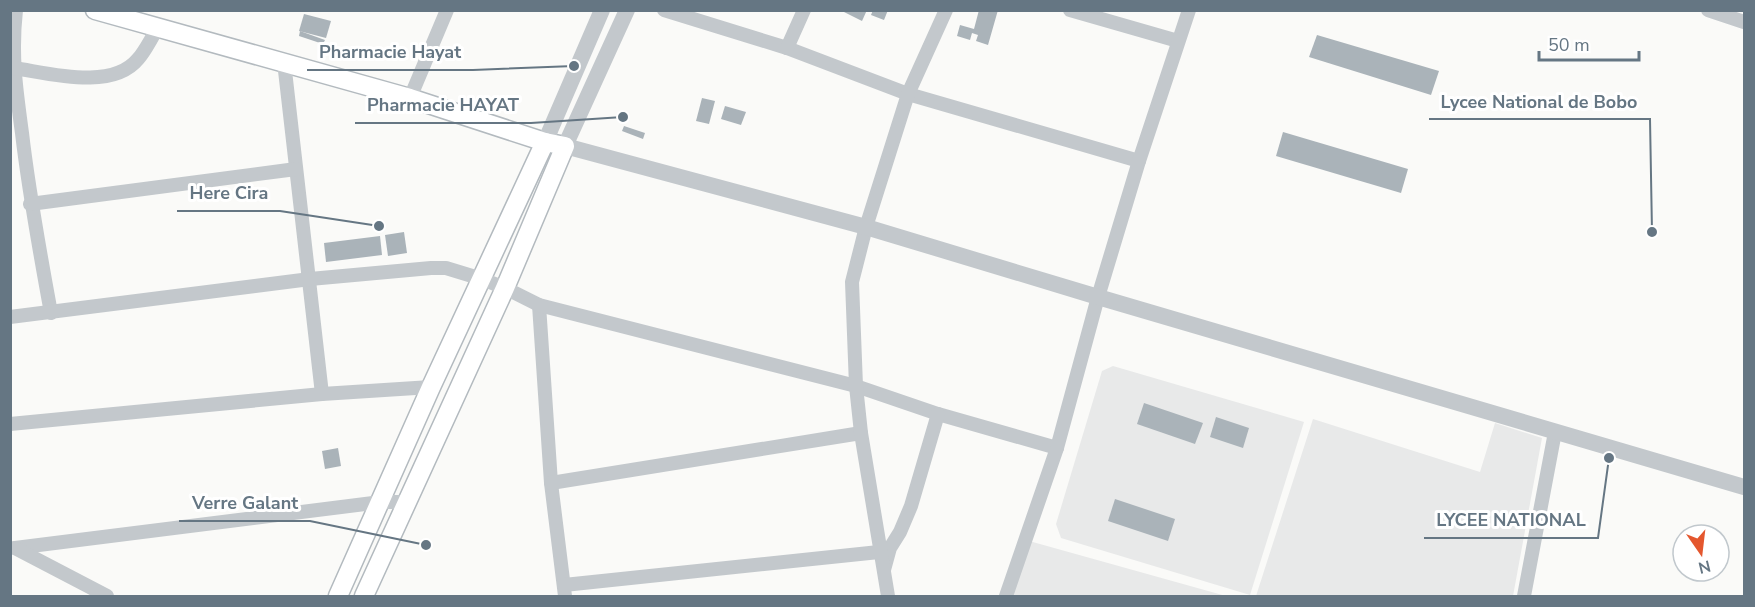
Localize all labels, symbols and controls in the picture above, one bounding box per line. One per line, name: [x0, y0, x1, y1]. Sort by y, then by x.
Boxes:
scale bar: [1539, 24, 1640, 62]
text: 50 m: [1548, 33, 1590, 57]
callout: Pharmacie Hayat: [307, 34, 473, 70]
text: Pharmacie Hayat: [319, 40, 461, 64]
callout: Lycee National de Bobo: [1429, 83, 1650, 119]
callout: Pharmacie HAYAT: [355, 87, 531, 123]
text: Lycee National de Bobo: [1441, 90, 1637, 114]
text: Pharmacie HAYAT: [367, 93, 520, 117]
callout: Here Cira: [177, 175, 280, 211]
text: Here Cira: [190, 181, 268, 205]
callout: Verre Galant: [179, 485, 310, 521]
text: Verre Galant: [191, 491, 298, 515]
callout: LYCEE NATIONAL: [1424, 502, 1598, 538]
text: LYCEE NATIONAL: [1436, 508, 1586, 532]
north arrow: [1671, 523, 1731, 583]
text: N: [1696, 554, 1713, 579]

